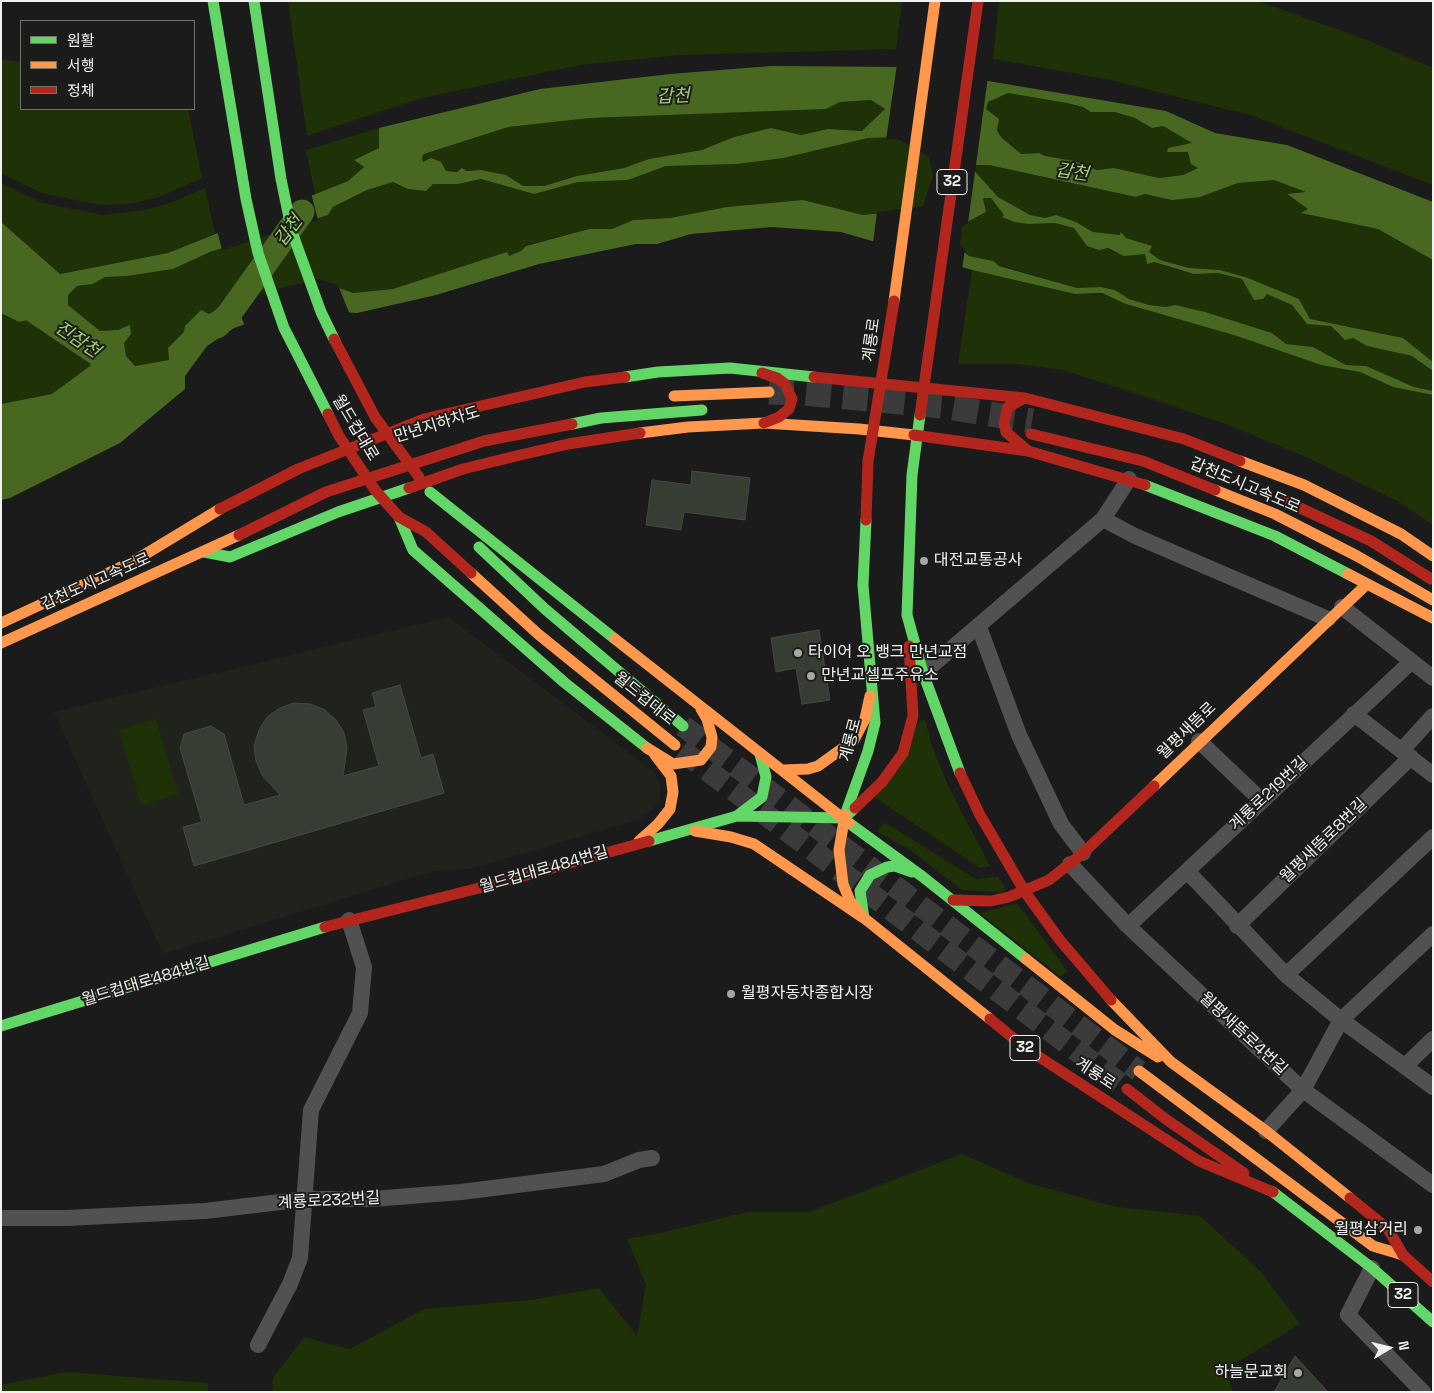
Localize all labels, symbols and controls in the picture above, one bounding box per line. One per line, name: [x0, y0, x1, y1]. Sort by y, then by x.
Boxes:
legend: [20, 20, 195, 110]
text: 원활: [67, 31, 95, 50]
text: 서행: [67, 56, 95, 75]
text: 정체: [67, 81, 95, 100]
water label: 갑천: [656, 86, 690, 108]
water label: 갑천: [1054, 160, 1090, 186]
road number: 32: [937, 170, 967, 194]
water label: 갑천: [270, 211, 308, 251]
water label: 진잠천: [50, 317, 104, 363]
street label: 계룡로: [859, 317, 885, 363]
street label: 월드컵대로: [328, 392, 382, 464]
street label: 만년지하차도: [392, 403, 482, 447]
street label: 갑천도시고속도로: [1187, 454, 1303, 518]
street label: 갑천도시고속도로: [38, 549, 154, 615]
place label: 대전교통공사: [934, 551, 1022, 571]
marker: 대전교통공사: [918, 555, 930, 567]
place label: 타이어 오 뱅크 만년교점: [808, 643, 968, 663]
marker: 타이어 오 뱅크 만년교점: [792, 647, 804, 659]
place label: 만년교셀프주유소: [821, 666, 939, 686]
street label: 월드컵대로: [609, 668, 679, 730]
marker: 만년교셀프주유소: [805, 670, 817, 682]
street label: 월평새뜸로: [1154, 699, 1220, 763]
street label: 계룡로: [836, 716, 866, 764]
street label: 계룡로219번길: [1226, 753, 1312, 835]
street label: 월평새뜸로8번길: [1277, 795, 1371, 887]
street label: 월드컵대로484번길: [477, 842, 611, 898]
street label: 월드컵대로484번길: [80, 953, 212, 1011]
place label: 월평자동차종합시장: [741, 984, 873, 1004]
marker: 월평자동차종합시장: [725, 988, 737, 1000]
street label: 월평새뜸로4번길: [1195, 988, 1291, 1080]
road number: 32: [1010, 1036, 1040, 1060]
street label: 계룡로: [1071, 1054, 1119, 1094]
street label: 계룡로232번길: [277, 1189, 381, 1213]
place label: 월평삼거리: [1334, 1220, 1408, 1240]
marker: 월평삼거리: [1412, 1224, 1424, 1236]
road number: 32: [1388, 1282, 1418, 1308]
north arrow: [1364, 1323, 1414, 1373]
text: N: [1394, 1340, 1413, 1352]
place label: 하늘문교회: [1214, 1363, 1288, 1383]
marker: 하늘문교회: [1292, 1367, 1304, 1379]

